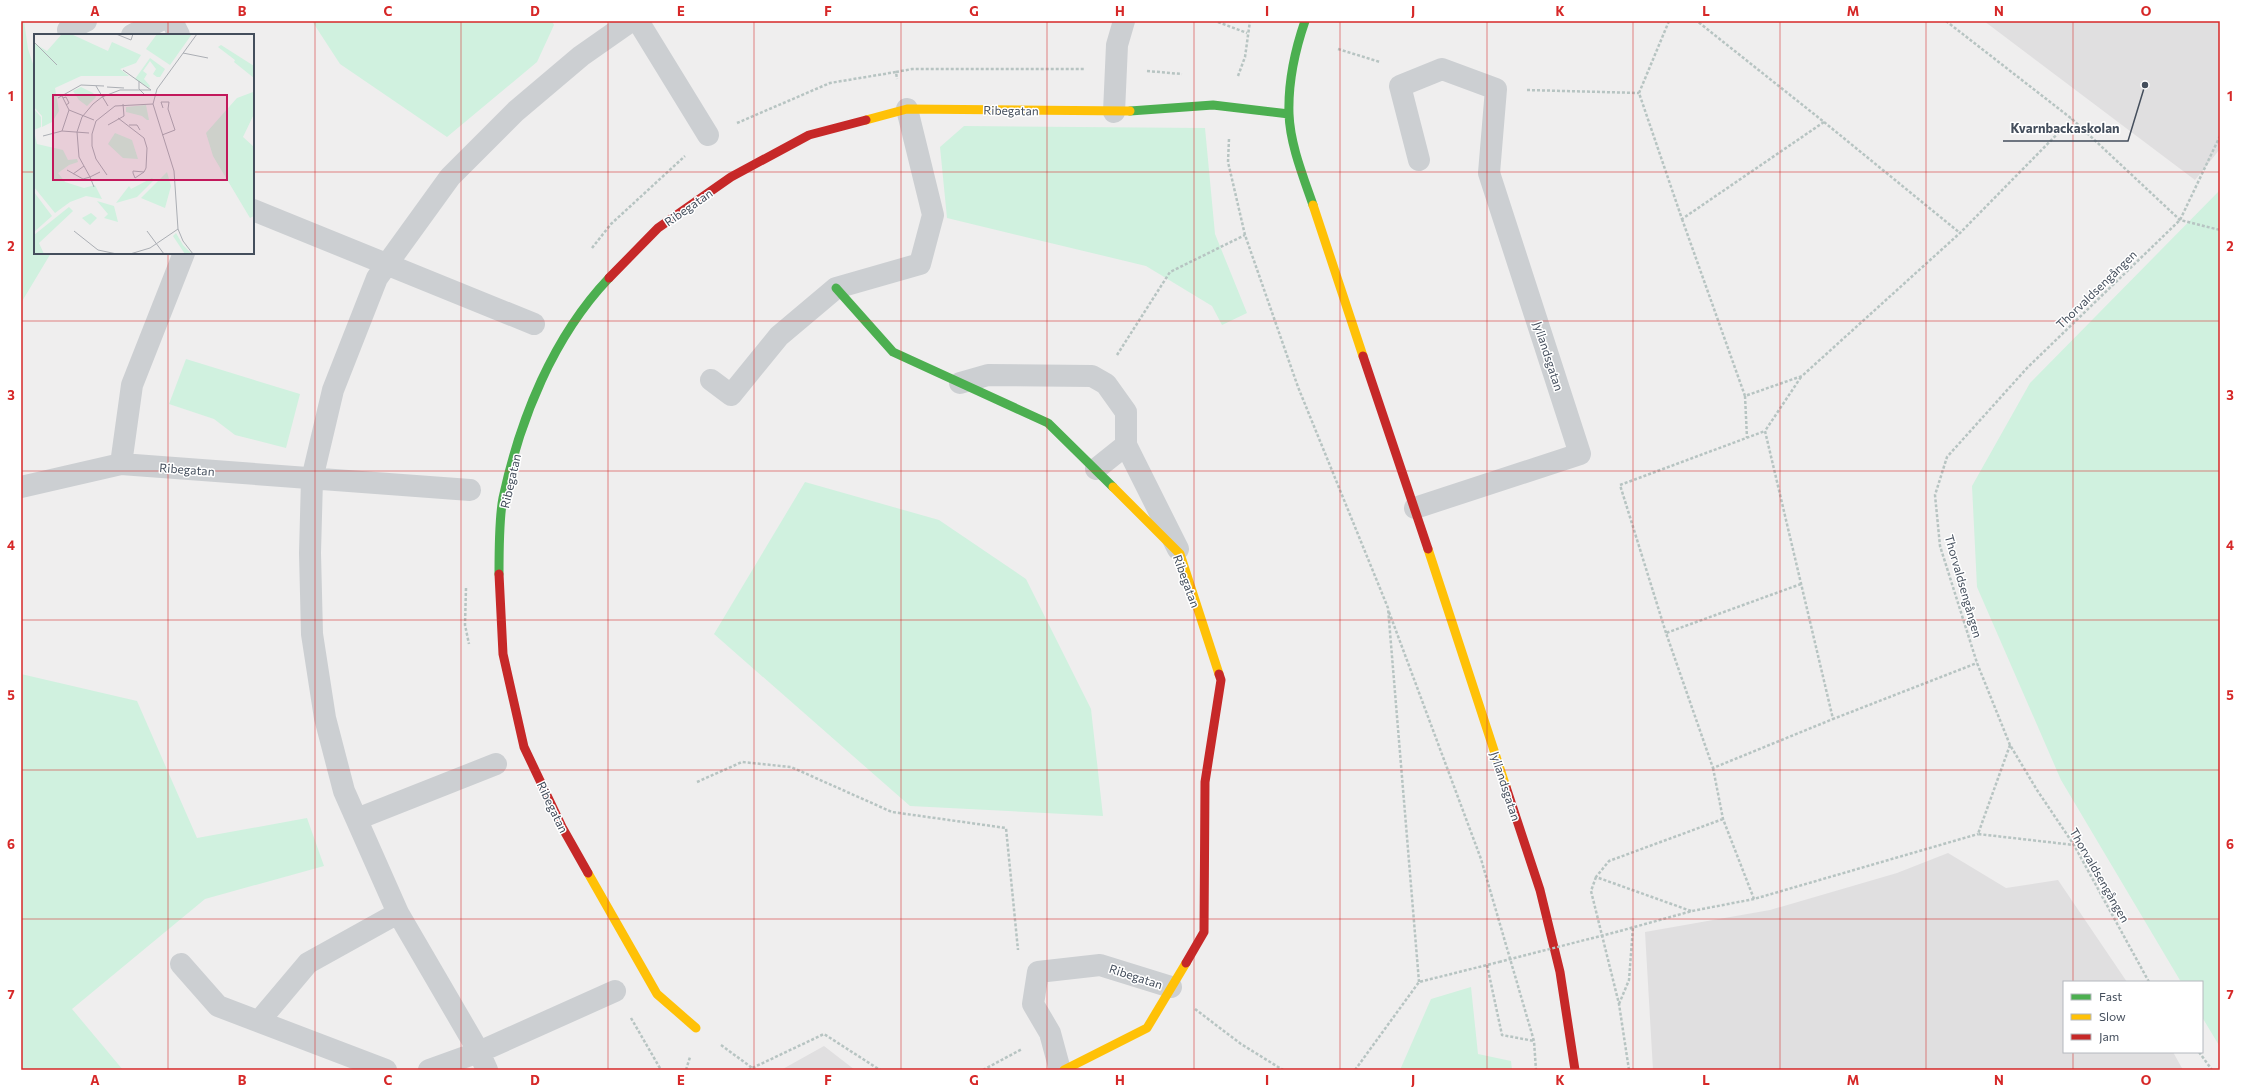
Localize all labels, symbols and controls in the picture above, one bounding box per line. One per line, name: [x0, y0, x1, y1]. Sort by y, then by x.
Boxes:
text: A: [90, 3, 100, 19]
text: B: [238, 3, 247, 19]
text: C: [384, 3, 393, 19]
text: D: [530, 3, 540, 19]
text: E: [677, 3, 685, 19]
text: F: [824, 3, 832, 19]
text: G: [969, 3, 979, 19]
text: H: [1115, 3, 1125, 19]
text: I: [1265, 3, 1269, 19]
text: J: [1411, 3, 1415, 19]
text: K: [1555, 3, 1565, 19]
text: L: [1702, 3, 1710, 19]
text: M: [1847, 3, 1859, 19]
text: N: [1994, 3, 2004, 19]
text: O: [2141, 3, 2152, 19]
inset map: [34, 34, 254, 254]
text: 1: [8, 88, 14, 104]
text: 1: [2227, 88, 2233, 104]
street label: Ribegatan: [983, 103, 1039, 117]
callout: Kvarnbackaskolan: [2003, 116, 2128, 141]
text: Kvarnbackaskolan: [2010, 120, 2120, 136]
street label: Ribegatan: [661, 185, 715, 229]
text: 2: [7, 238, 15, 254]
text: 2: [2226, 238, 2234, 254]
street label: Thorvaldsengången: [2053, 247, 2139, 331]
street label: Jyllandsgatan: [1530, 320, 1567, 393]
text: 3: [7, 387, 15, 403]
text: 3: [2226, 387, 2234, 403]
street label: Ribegatan: [497, 452, 523, 510]
street label: Ribegatan: [159, 460, 215, 478]
street label: Thorvaldsengången: [1943, 533, 1985, 639]
text: 4: [7, 537, 15, 553]
text: 4: [2226, 537, 2234, 553]
street label: Ribegatan: [1171, 553, 1203, 609]
text: 5: [7, 687, 15, 703]
text: 5: [2226, 687, 2234, 703]
street label: Jyllandsgatan: [1487, 750, 1524, 823]
street label: Ribegatan: [535, 779, 571, 835]
street label: Thorvaldsengången: [2067, 825, 2133, 925]
text: 6: [7, 836, 15, 852]
text: 6: [2226, 836, 2234, 852]
street label: Ribegatan: [1108, 961, 1164, 991]
legend: [2063, 981, 2203, 1053]
text: 7: [7, 986, 15, 1002]
text: 7: [2226, 986, 2234, 1002]
text: Fast: [2099, 989, 2122, 1003]
text: Slow: [2099, 1009, 2126, 1023]
text: Jam: [2099, 1029, 2119, 1044]
text: A: [90, 1072, 100, 1088]
text: B: [238, 1072, 247, 1088]
text: C: [384, 1072, 393, 1088]
text: D: [530, 1072, 540, 1088]
text: E: [677, 1072, 685, 1088]
text: F: [824, 1072, 832, 1088]
text: G: [969, 1072, 979, 1088]
text: H: [1115, 1072, 1125, 1088]
text: I: [1265, 1072, 1269, 1088]
text: J: [1411, 1072, 1415, 1088]
text: K: [1555, 1072, 1565, 1088]
text: L: [1702, 1072, 1710, 1088]
text: M: [1847, 1072, 1859, 1088]
text: N: [1994, 1072, 2004, 1088]
text: O: [2141, 1072, 2152, 1088]

